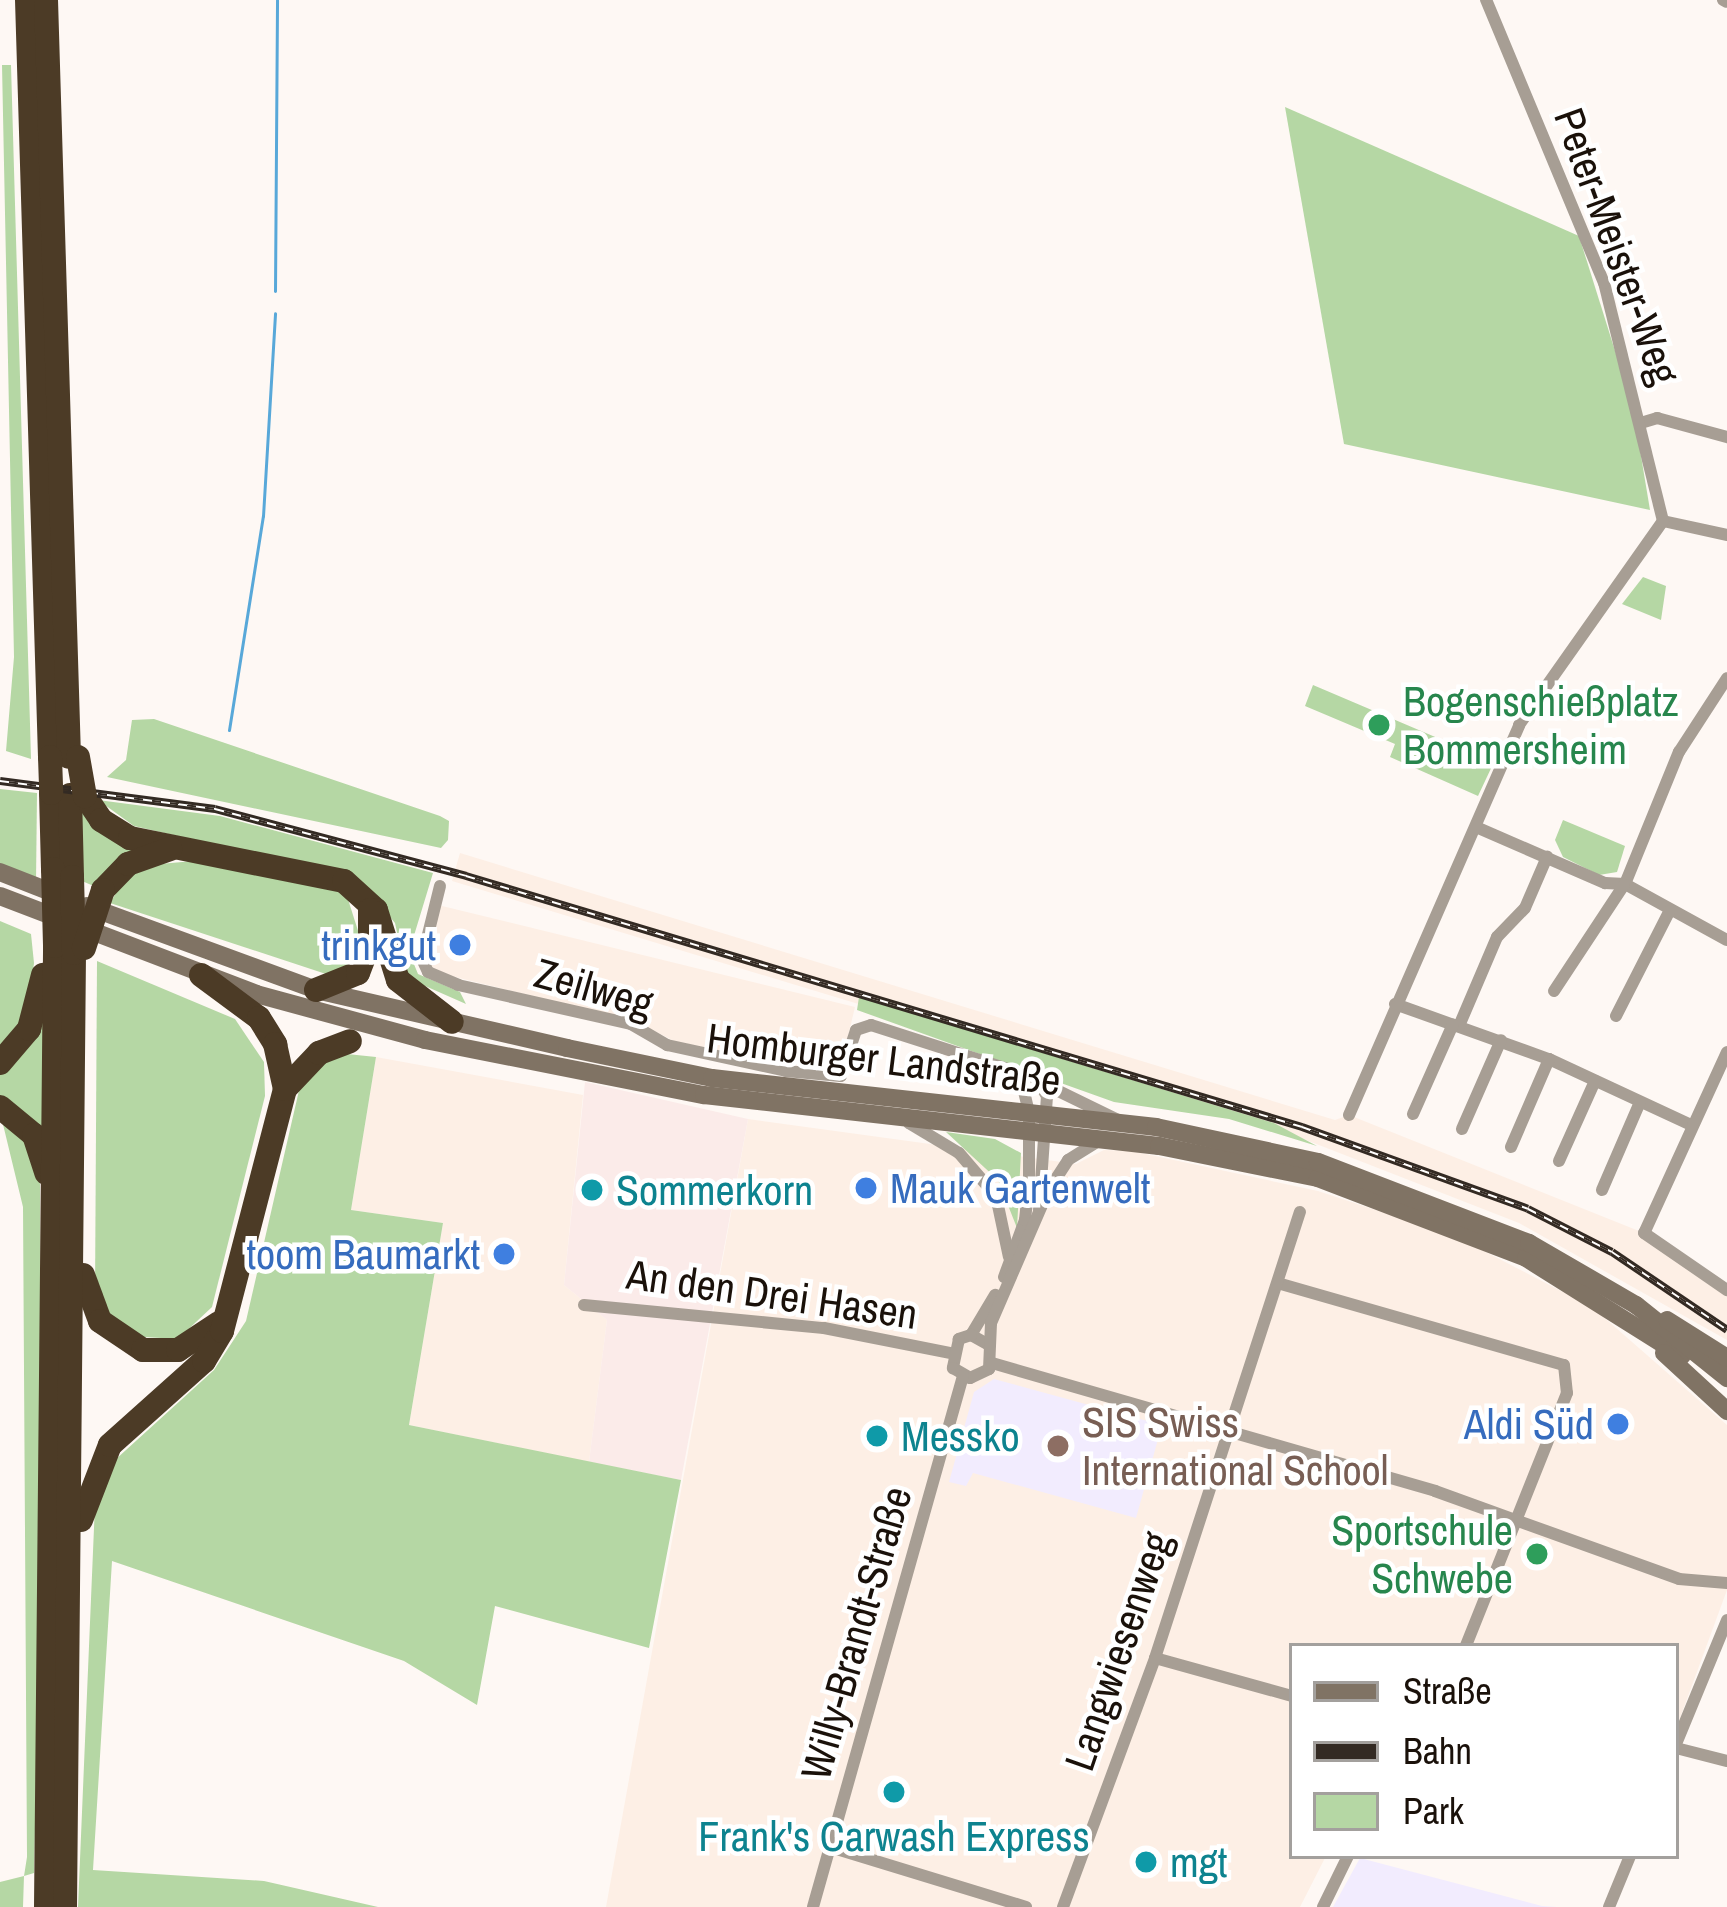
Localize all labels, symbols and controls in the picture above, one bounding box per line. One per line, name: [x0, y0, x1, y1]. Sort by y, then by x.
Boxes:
street label: Peter-Meister-Weg: [1544, 101, 1690, 391]
place label: Bogenschießplatz Bommersheim: [1403, 676, 1679, 774]
marker: Bogenschießplatz Bommersheim: [1366, 712, 1392, 738]
place label: trinkgut: [321, 920, 436, 970]
marker: trinkgut: [447, 932, 473, 958]
street label: Zeilweg: [529, 947, 659, 1029]
street label: Homburger Landstraße: [704, 1012, 1064, 1106]
place label: Mauk Gartenwelt: [890, 1163, 1150, 1213]
place label: Sommerkorn: [616, 1165, 813, 1215]
marker: Mauk Gartenwelt: [853, 1175, 879, 1201]
marker: Sommerkorn: [579, 1177, 605, 1203]
place label: toom Baumarkt: [246, 1229, 480, 1279]
marker: toom Baumarkt: [491, 1241, 517, 1267]
street label: An den Drei Hasen: [623, 1249, 921, 1339]
place label: SIS Swiss International School: [1082, 1397, 1388, 1496]
place label: Aldi Süd: [1464, 1399, 1594, 1449]
place label: Messko: [901, 1411, 1020, 1461]
marker: Aldi Süd: [1605, 1411, 1631, 1437]
marker: Messko: [864, 1423, 890, 1449]
marker: SIS Swiss International School: [1045, 1433, 1071, 1459]
street label: Willy-Brandt-Straße: [790, 1481, 922, 1785]
place label: Sportschule Schwebe: [1331, 1505, 1513, 1604]
street label: Langwiesenweg: [1054, 1525, 1182, 1777]
marker: Sportschule Schwebe: [1524, 1541, 1550, 1567]
legend: [1289, 1643, 1679, 1859]
text: Straße: [1403, 1667, 1492, 1715]
text: Bahn: [1403, 1727, 1472, 1775]
marker: Frank's Carwash Express: [881, 1779, 907, 1805]
text: Park: [1403, 1787, 1464, 1835]
place label: Frank's Carwash Express: [698, 1811, 1090, 1861]
place label: mgt: [1170, 1837, 1227, 1887]
marker: mgt: [1133, 1849, 1159, 1875]

